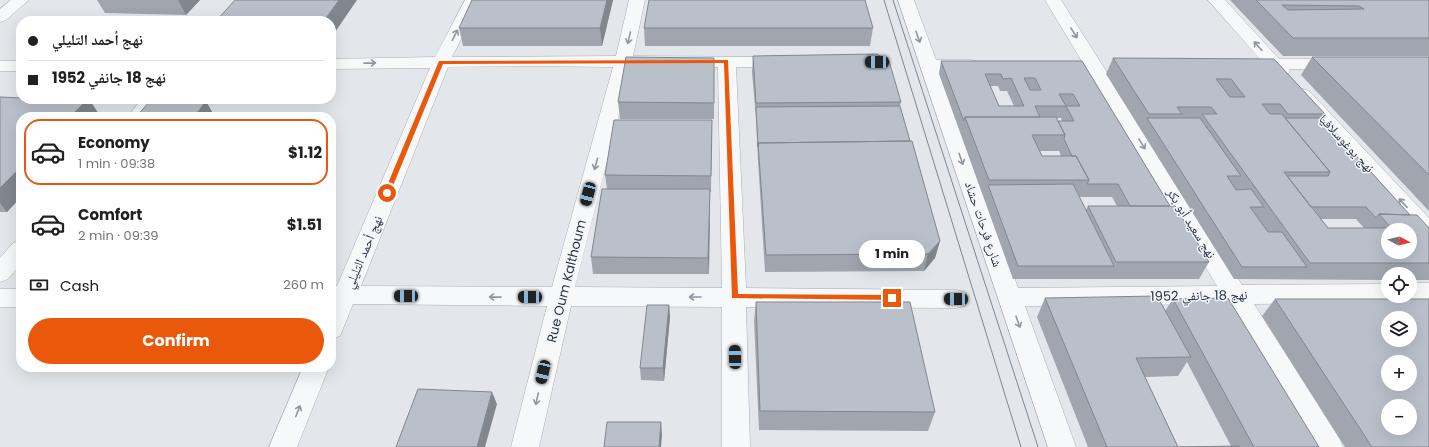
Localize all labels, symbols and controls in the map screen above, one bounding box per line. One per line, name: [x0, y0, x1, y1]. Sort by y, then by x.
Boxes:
one-way arrow: [1070, 27, 1078, 38]
text: نهج أحمد التليلي: [52, 29, 143, 50]
one-way arrow: [452, 29, 459, 41]
one-way arrow: [915, 30, 923, 42]
one-way arrow: [624, 31, 632, 44]
one-way arrow: [1253, 41, 1262, 51]
car: [865, 56, 889, 68]
one-way arrow: [363, 59, 376, 67]
text: نهج 18 جانفي 1952: [52, 67, 166, 88]
street label: نهج يوغوسلافيا: [1315, 110, 1379, 177]
text: Economy: [78, 132, 150, 153]
icon: car: [30, 134, 66, 170]
one-way arrow: [1139, 138, 1147, 150]
text: $1.12: [288, 142, 322, 163]
one-way arrow: [958, 153, 966, 165]
text: 1 min · 09:38: [78, 154, 155, 173]
one-way arrow: [592, 157, 599, 170]
street label: شارع فرحات حشاد: [960, 179, 1007, 270]
car: [579, 181, 597, 207]
street label: نهج سعيد أبو بكر: [1162, 183, 1221, 262]
route start: [378, 184, 396, 202]
one-way arrow: [1398, 198, 1407, 209]
text: Comfort: [78, 204, 142, 225]
icon: car: [30, 206, 66, 242]
street label: نهج أحمد التليلي: [340, 213, 389, 292]
text: $1.51: [287, 214, 322, 235]
street label: Rue Oum Kalthoum: [542, 218, 591, 345]
north arrow: [1381, 223, 1417, 259]
map controls: [1381, 223, 1417, 435]
text: 2 min · 09:39: [78, 226, 159, 245]
callout: 1 min: [859, 240, 925, 268]
text: 1 min: [875, 244, 909, 263]
button: locate: [1381, 267, 1417, 303]
icon: cash: [28, 274, 50, 296]
text: Cash: [60, 275, 99, 296]
text: 260 m: [283, 275, 324, 294]
street label: نهج 18 جانفي 1952: [1150, 285, 1248, 307]
route end: [883, 289, 901, 307]
car: [394, 290, 418, 302]
car: [518, 291, 542, 303]
one-way arrow: [489, 293, 502, 301]
one-way arrow: [689, 293, 702, 301]
car: [944, 293, 968, 305]
button: layers: [1381, 311, 1417, 347]
one-way arrow: [1015, 315, 1023, 327]
button: Confirm: [28, 318, 324, 364]
car: [729, 345, 741, 369]
button: +: [1381, 355, 1417, 391]
car: [534, 359, 552, 385]
one-way arrow: [532, 392, 540, 405]
button: −: [1381, 399, 1417, 435]
one-way arrow: [294, 405, 302, 417]

